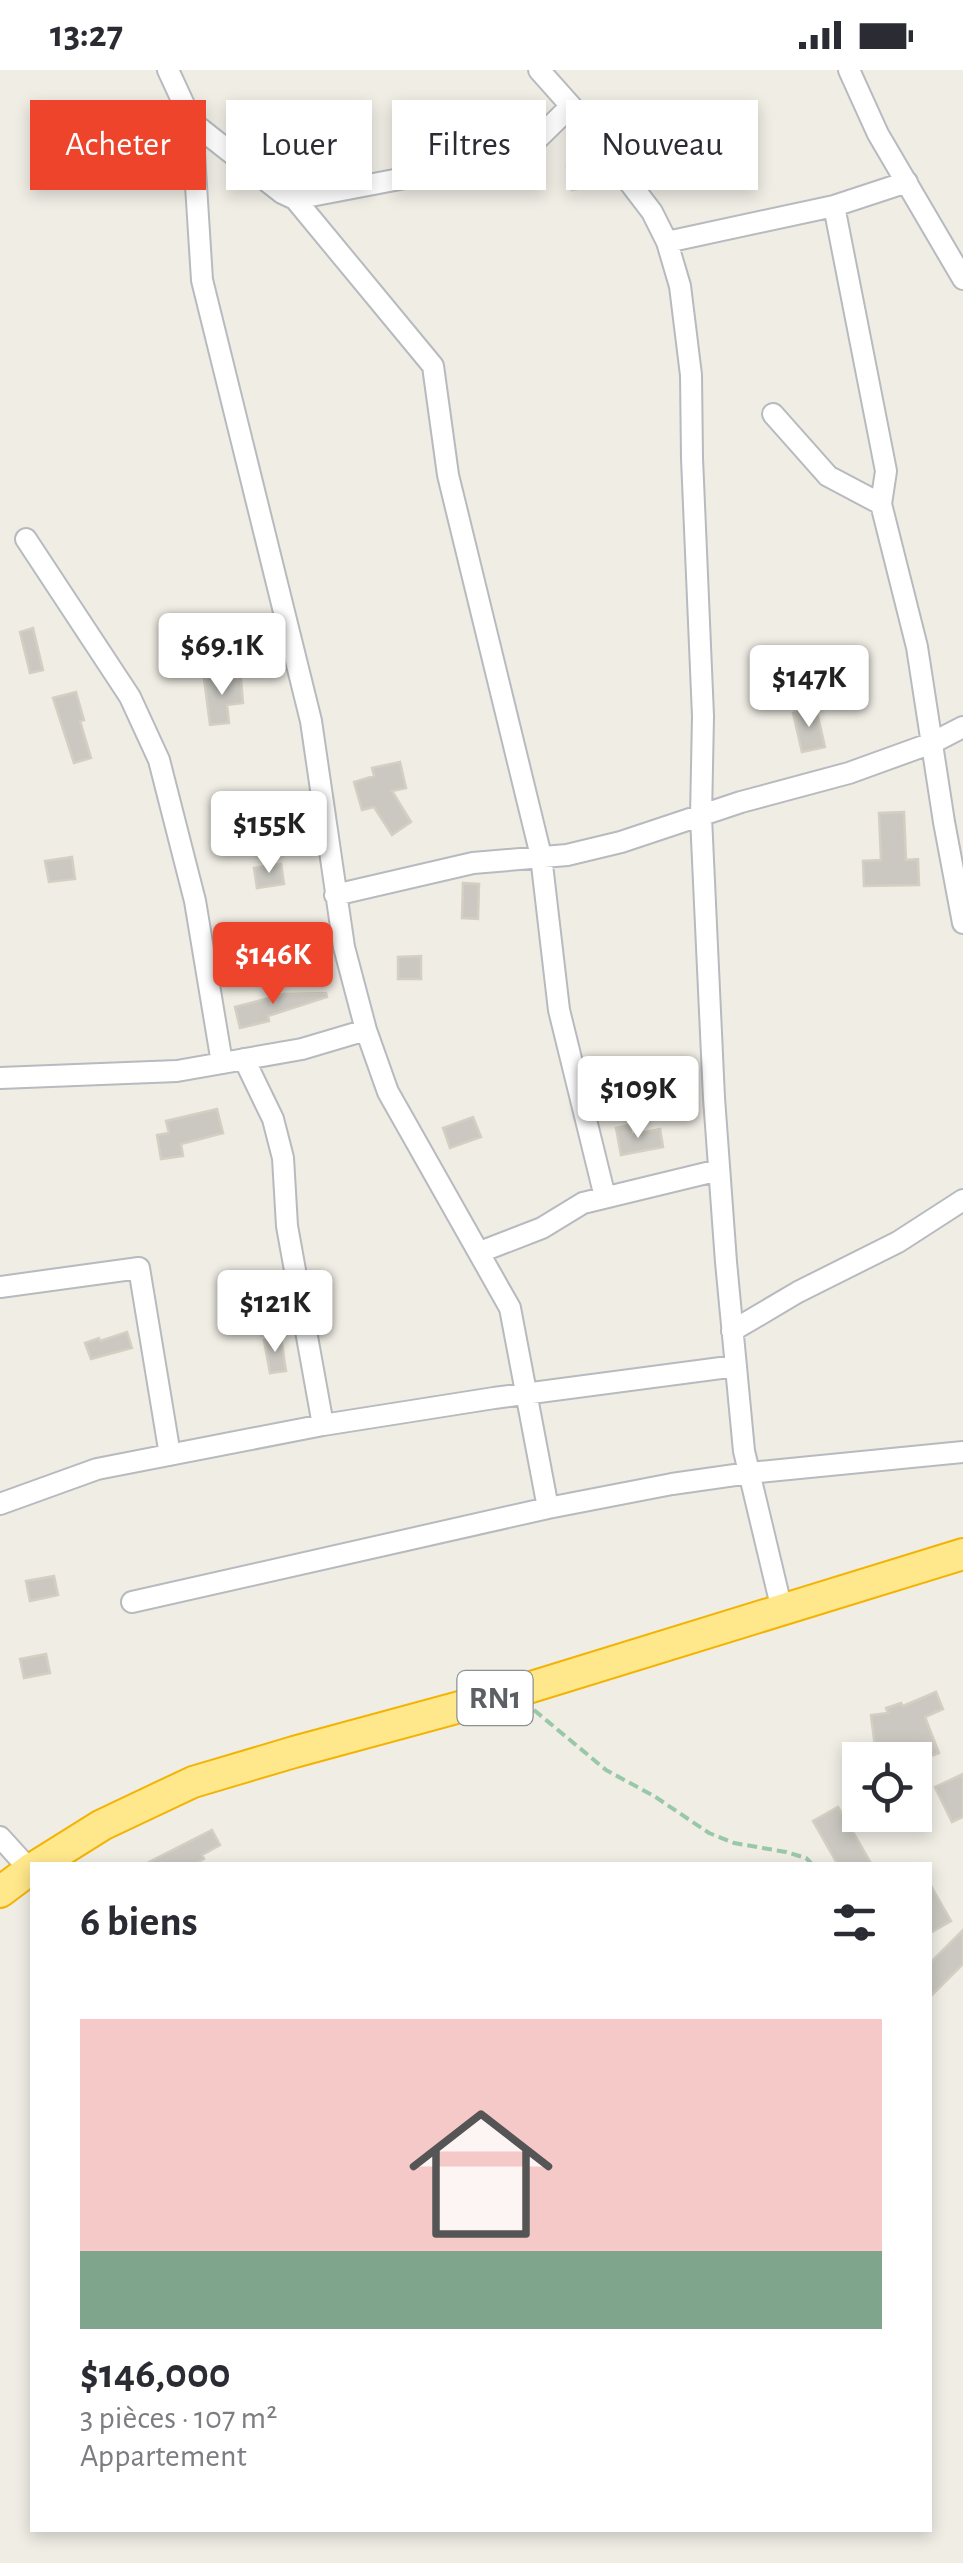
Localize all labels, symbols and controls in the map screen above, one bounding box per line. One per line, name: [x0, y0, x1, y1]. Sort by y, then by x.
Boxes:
text: 13:27: [50, 16, 123, 54]
chip: Acheter: [30, 100, 206, 190]
chip: Louer: [226, 100, 372, 190]
chip: Filtres: [392, 100, 546, 190]
chip: Nouveau: [566, 100, 758, 190]
pin: $69.1K: [141, 613, 303, 698]
text: $69.1K: [181, 629, 263, 661]
pin: $147K: [739, 645, 879, 730]
text: $147K: [772, 661, 846, 693]
pin: $155K: [199, 791, 339, 876]
text: $155K: [233, 807, 305, 839]
pin: $146K: [203, 922, 343, 1007]
text: $146K: [235, 938, 311, 970]
pin: $109K: [568, 1056, 708, 1141]
text: $109K: [600, 1072, 676, 1104]
pin: $121K: [205, 1270, 345, 1355]
text: $121K: [239, 1286, 311, 1318]
road number: RN1: [458, 1671, 532, 1725]
map controls: [842, 1742, 932, 1832]
button: locate: [842, 1742, 932, 1832]
icon: filters: [827, 1895, 882, 1950]
text: 6 biens: [80, 1901, 198, 1943]
icon: home: [391, 2084, 571, 2264]
text: $146,000: [80, 2353, 231, 2395]
text: 3 pièces · 107 m²: [80, 2402, 277, 2434]
text: Appartement: [80, 2440, 247, 2472]

